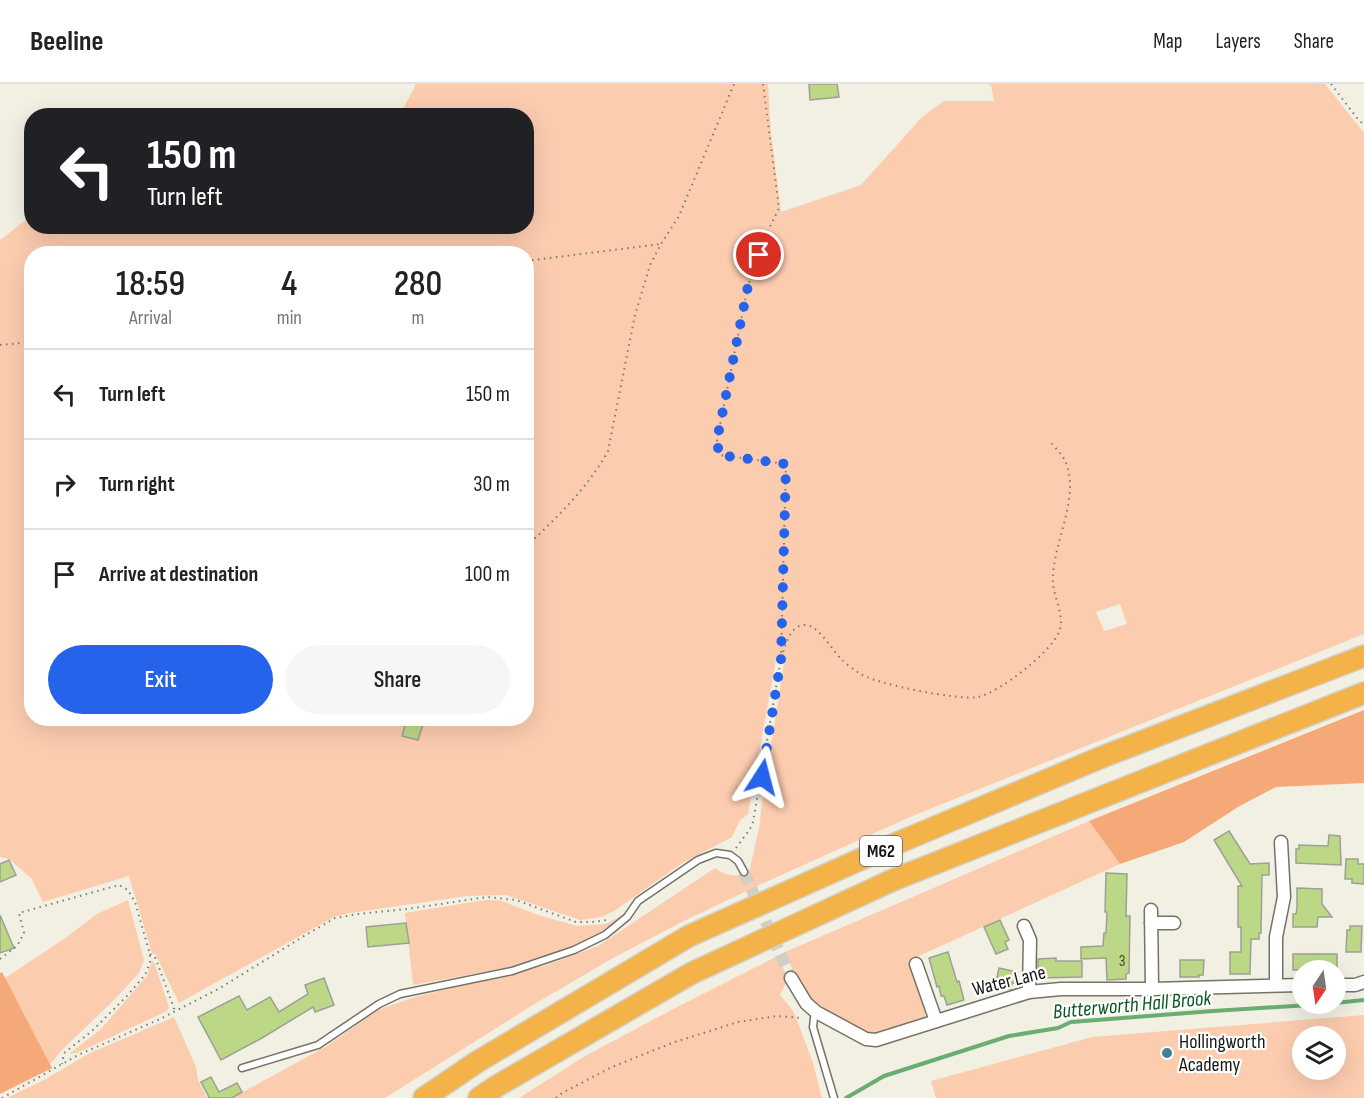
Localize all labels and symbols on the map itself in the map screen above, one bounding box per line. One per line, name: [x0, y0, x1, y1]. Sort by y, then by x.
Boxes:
pin: [733, 229, 784, 280]
position arrow: [730, 745, 794, 809]
road number: M62: [860, 836, 902, 866]
house number: 3: [1119, 952, 1125, 971]
street label: Water Lane: [970, 960, 1048, 1002]
north arrow: [1292, 960, 1346, 1014]
water label: Butterworth Hall Brook: [1052, 986, 1213, 1024]
place label: Hollingworth Academy: [1178, 1030, 1266, 1077]
marker: Hollingworth Academy: [1160, 1046, 1174, 1060]

